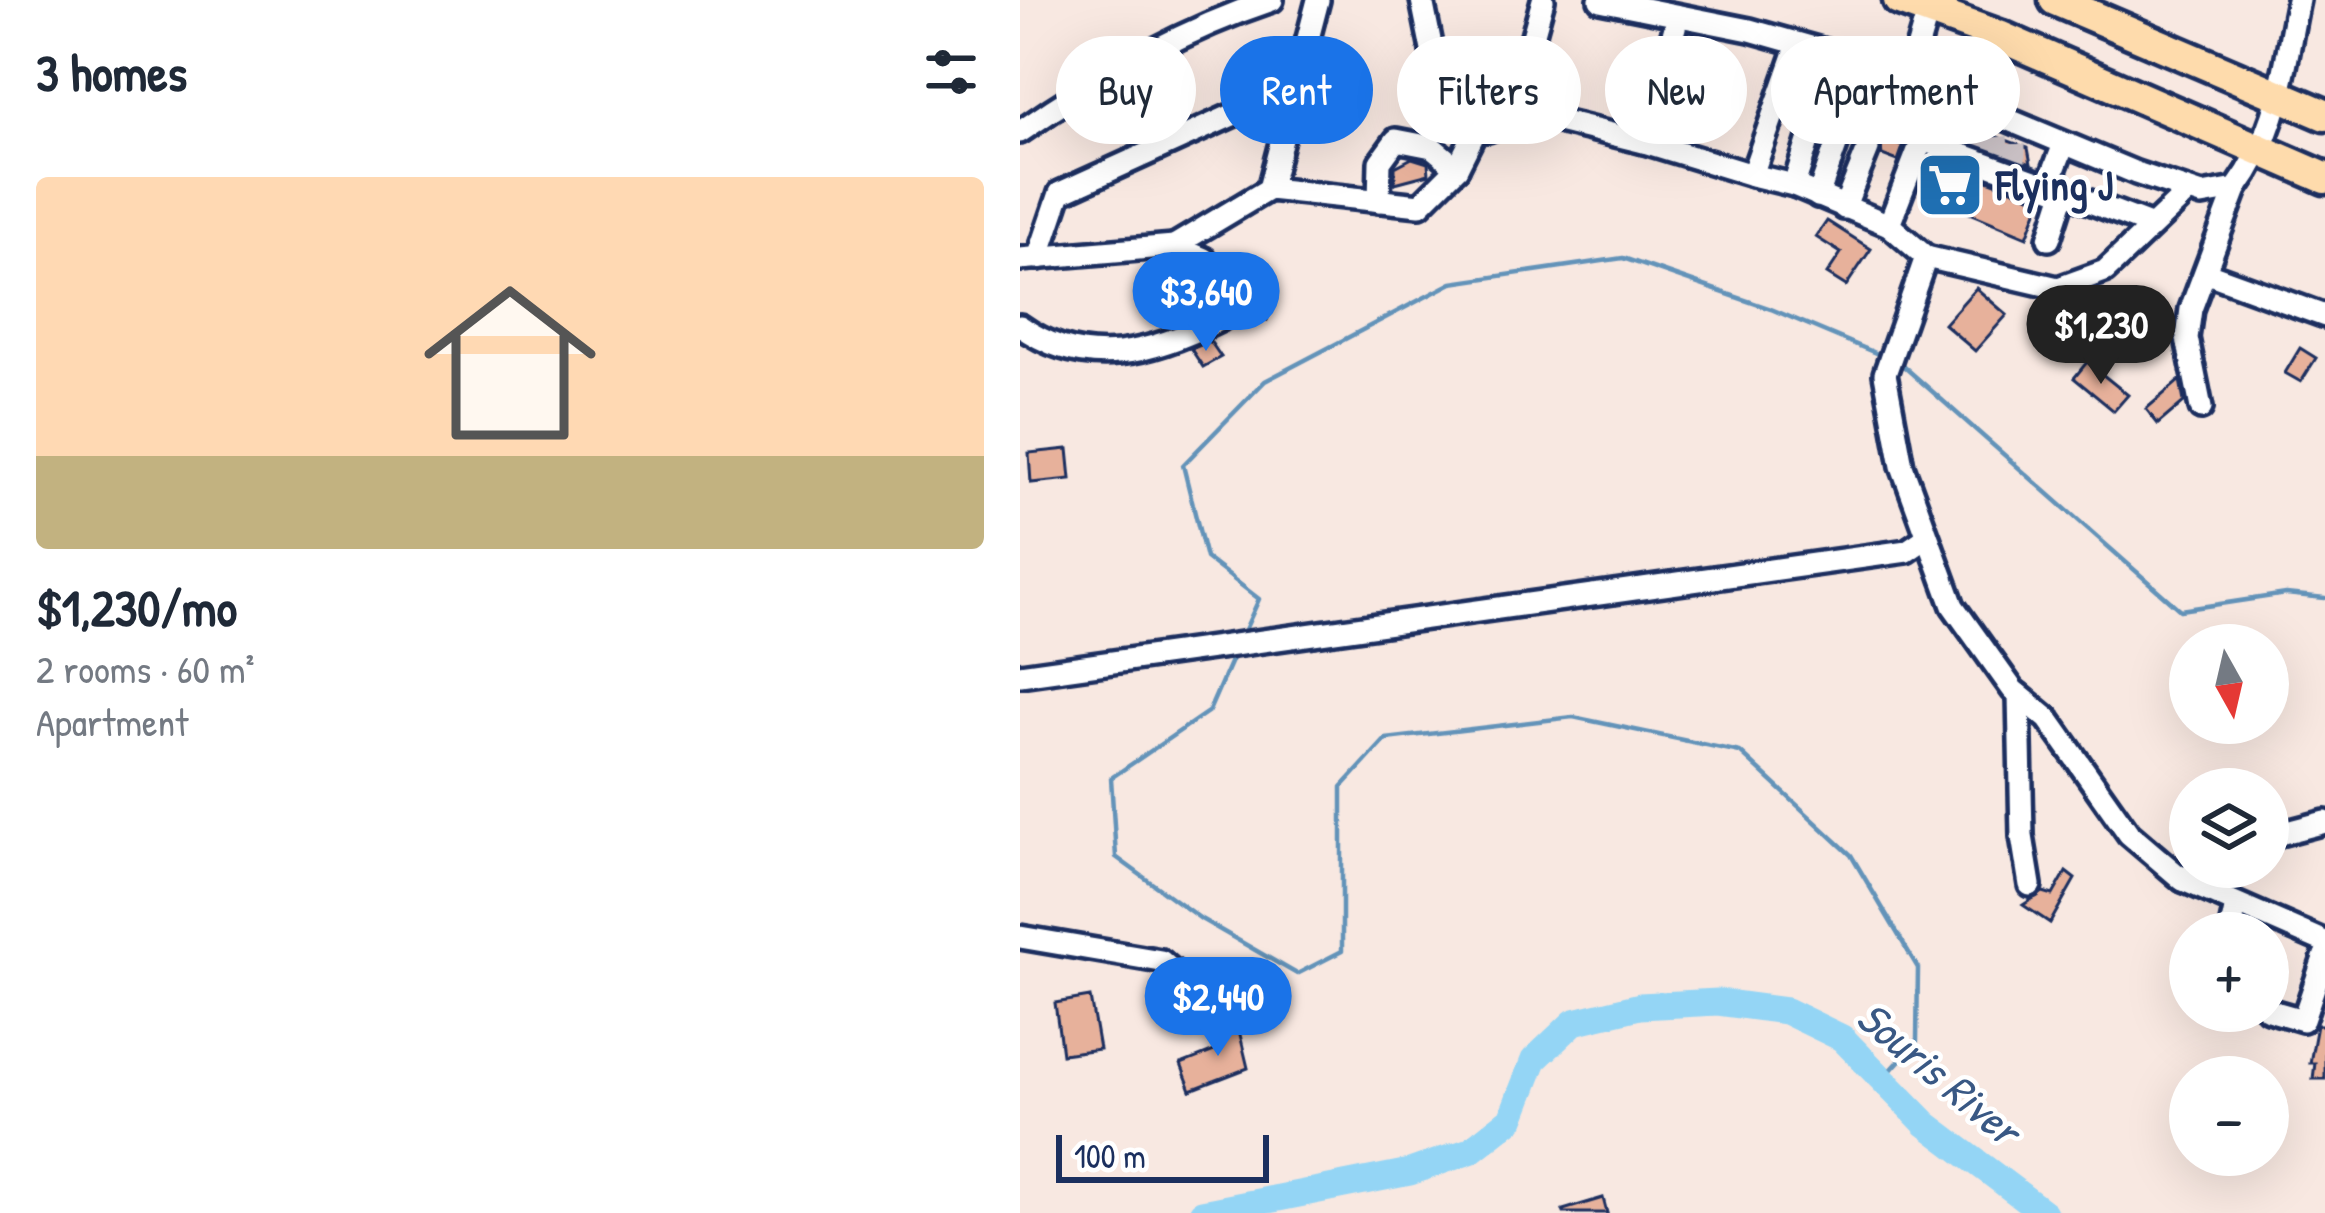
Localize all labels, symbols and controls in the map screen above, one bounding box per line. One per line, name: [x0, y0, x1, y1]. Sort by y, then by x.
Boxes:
chip: Buy: [1056, 36, 1196, 144]
chip: Rent: [1220, 36, 1373, 144]
chip: Filters: [1397, 36, 1581, 144]
chip: New: [1605, 36, 1747, 144]
chip: Apartment: [1771, 36, 2020, 144]
text: 3 homes: [36, 38, 187, 107]
icon: filters: [918, 39, 984, 105]
supermarket icon: Flying J: [1915, 150, 1985, 220]
place label: Flying J: [1995, 156, 2113, 214]
pin: $3,640: [1108, 252, 1304, 354]
icon: home: [402, 255, 618, 471]
text: $3,640: [1160, 264, 1252, 317]
pin: $1,230: [2003, 285, 2199, 387]
text: $1,230: [2053, 297, 2149, 350]
text: $1,230/mo: [36, 573, 237, 642]
north arrow: [2169, 624, 2289, 744]
map controls: [2169, 624, 2289, 1176]
text: 2 rooms · 60 m²: [36, 642, 254, 695]
text: Apartment: [36, 695, 189, 748]
button: layers: [2169, 768, 2289, 888]
button: +: [2169, 912, 2289, 1032]
pin: $2,440: [1120, 957, 1316, 1059]
text: $2,440: [1172, 969, 1264, 1022]
water label: Souris River: [1845, 986, 2037, 1162]
button: −: [2169, 1056, 2289, 1176]
scale bar: [1056, 1129, 1269, 1182]
text: 100 m: [1074, 1134, 1146, 1178]

